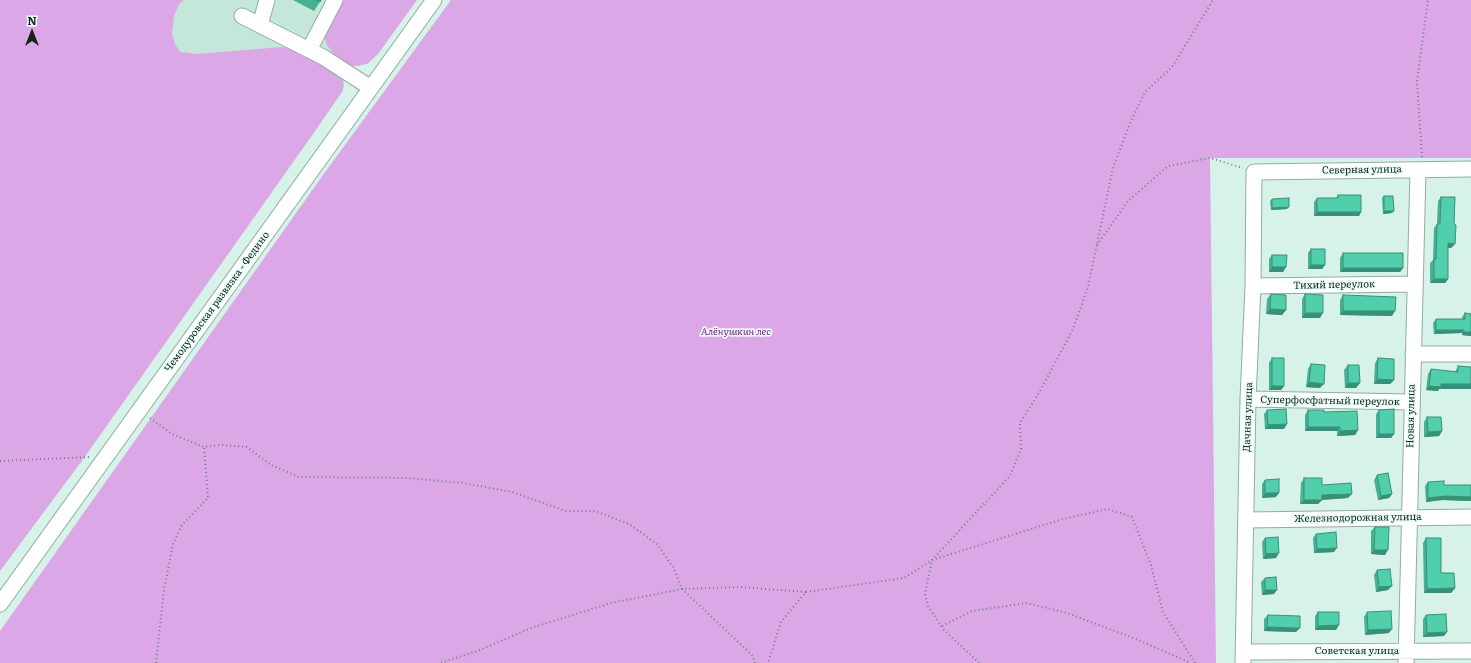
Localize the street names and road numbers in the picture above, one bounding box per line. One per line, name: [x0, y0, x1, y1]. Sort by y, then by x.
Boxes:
street label: Северная улица: [1322, 163, 1402, 177]
street label: Чемодуровская развязка - Федино: [162, 229, 272, 375]
street label: Тихий переулок: [1293, 278, 1375, 292]
street label: Дачная улица: [1241, 382, 1255, 452]
street label: Новая улица: [1404, 384, 1418, 448]
street label: Суперфосфатный переулок: [1260, 394, 1400, 408]
street label: Железнодорожная улица: [1294, 511, 1422, 525]
street label: Советская улица: [1315, 645, 1399, 657]

